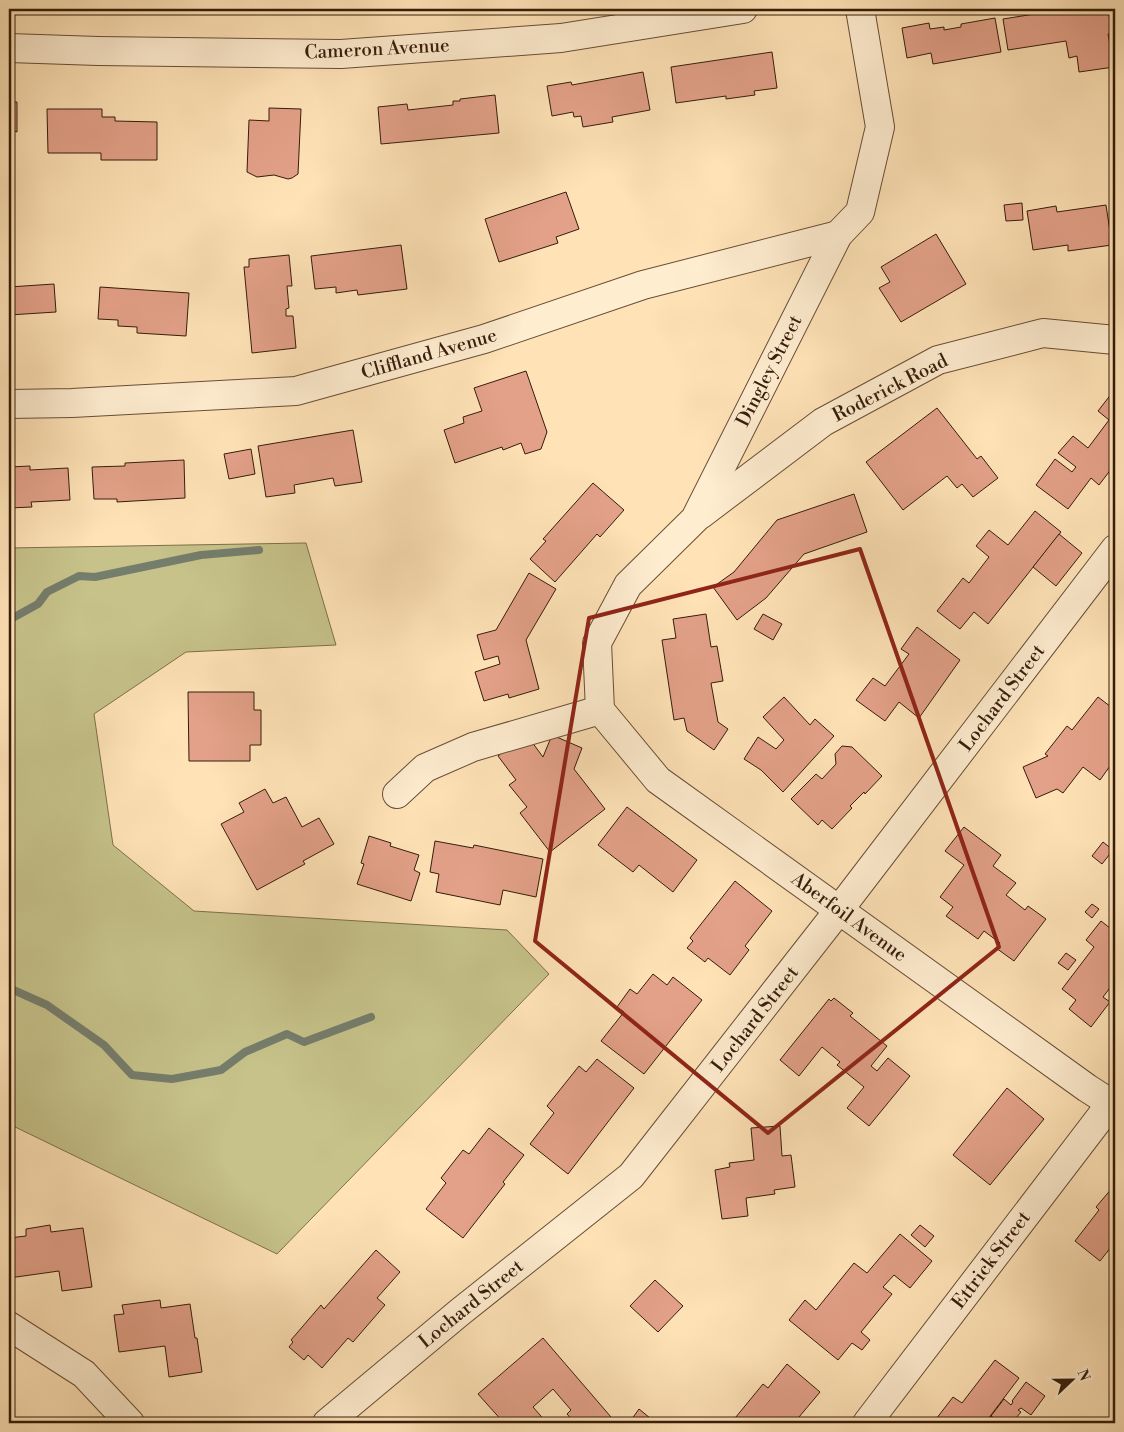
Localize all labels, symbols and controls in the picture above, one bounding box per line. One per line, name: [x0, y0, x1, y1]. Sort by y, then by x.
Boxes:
street label: Cameron Avenue: [304, 33, 450, 65]
street label: Dingley Street: [731, 311, 808, 431]
street label: Cliffland Avenue: [358, 323, 500, 385]
street label: Roderick Road: [828, 349, 952, 427]
street label: Lochard Street: [954, 639, 1050, 756]
street label: Aberfoil Avenue: [786, 866, 912, 967]
street label: Lochard Street: [706, 961, 804, 1077]
street label: Ettrick Street: [946, 1206, 1036, 1314]
street label: Lochard Street: [414, 1254, 528, 1354]
north arrow: [1046, 1354, 1096, 1404]
text: N: [1073, 1367, 1094, 1384]

